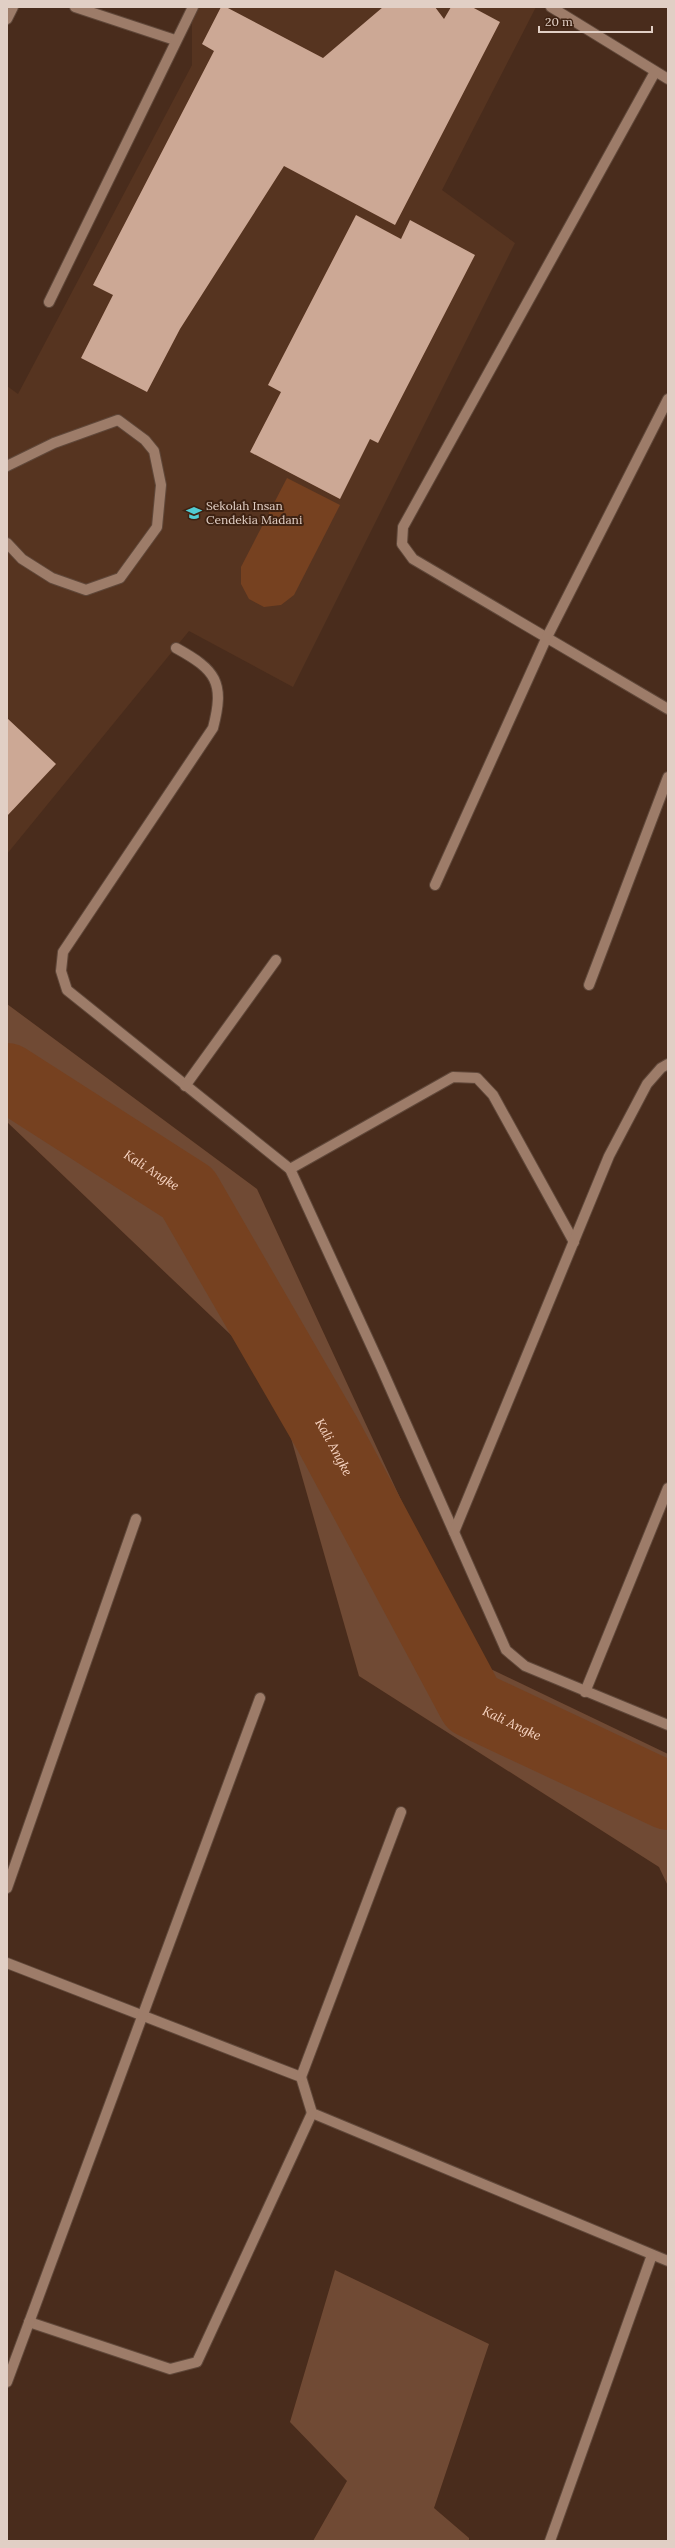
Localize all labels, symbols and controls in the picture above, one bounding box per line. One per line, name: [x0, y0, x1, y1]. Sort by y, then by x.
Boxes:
scale bar: [539, 8, 652, 34]
text: 20 m: [545, 14, 573, 29]
place label: Sekolah Insan Cendekia Madani: [206, 498, 302, 527]
school or university icon: Sekolah Insan Cendekia Madani: [185, 504, 203, 522]
water label: Kali Angke: [121, 1146, 183, 1194]
water label: Kali Angke: [311, 1415, 356, 1479]
water label: Kali Angke: [480, 1702, 544, 1744]

